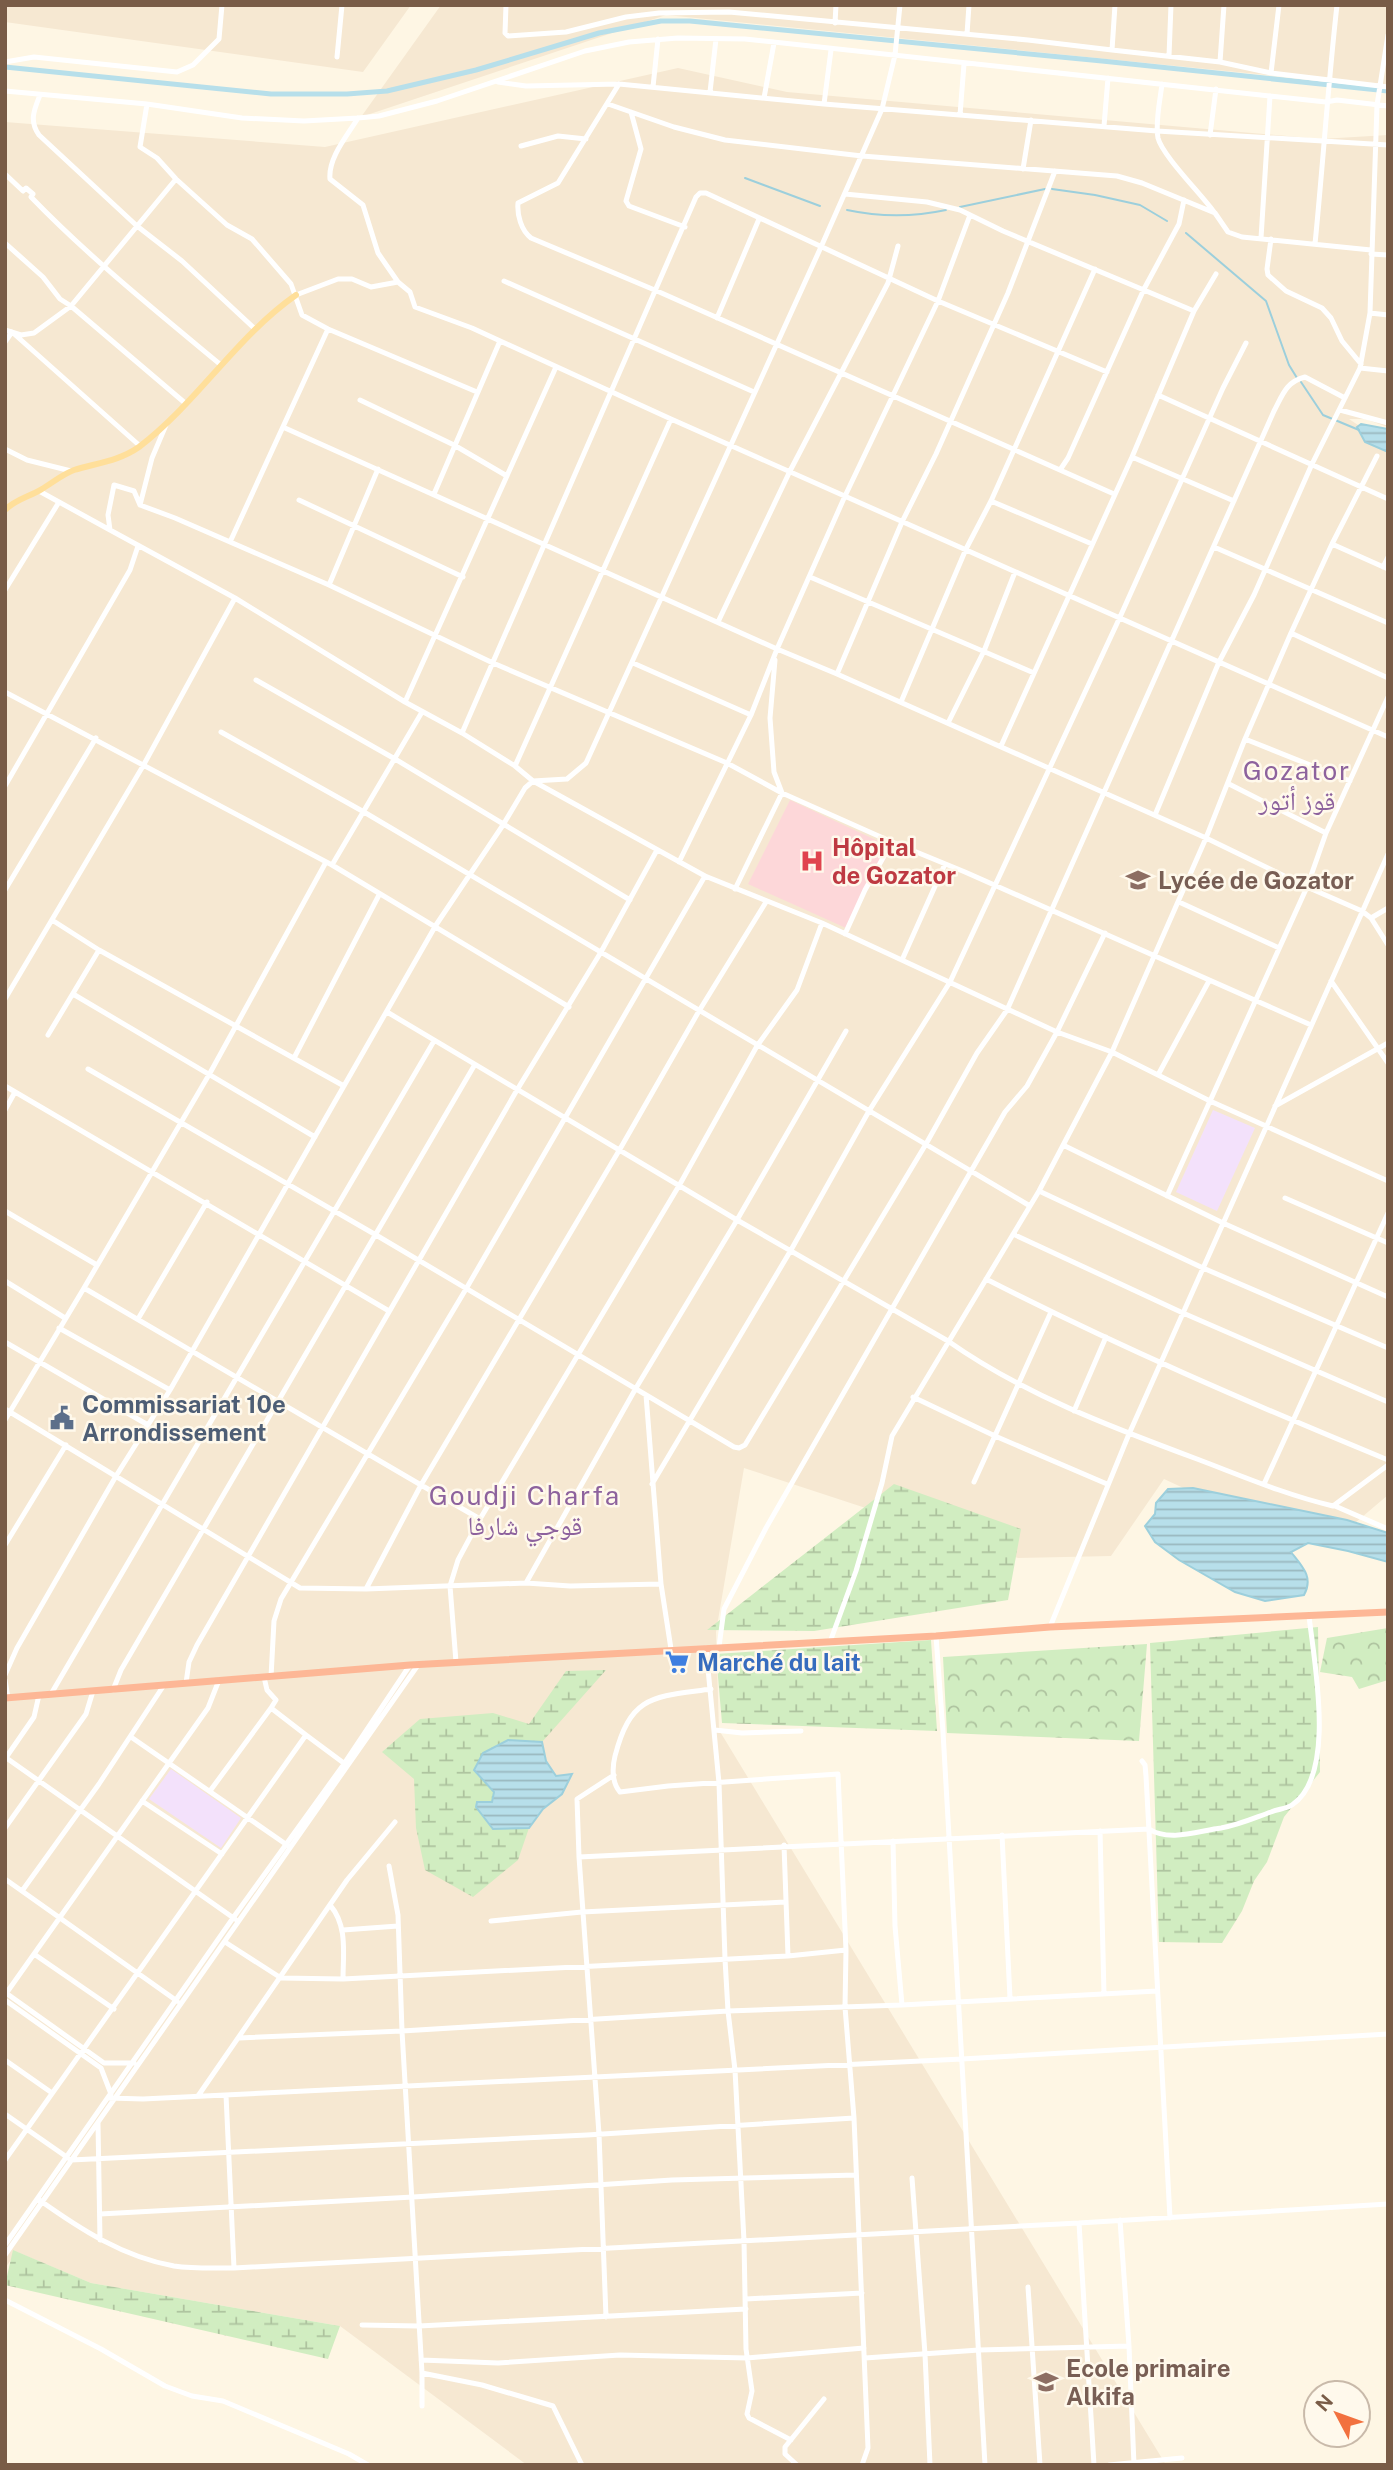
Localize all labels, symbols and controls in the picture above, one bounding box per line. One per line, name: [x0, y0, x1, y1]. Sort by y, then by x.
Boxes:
district label: Gozator قوز أتور: [1243, 755, 1351, 816]
place label: Hôpital de Gozator: [832, 833, 956, 889]
hospital icon: Hôpital de Gozator: [798, 847, 826, 875]
school or university icon: Lycée de Gozator: [1124, 866, 1152, 894]
place label: Lycée de Gozator: [1158, 866, 1354, 894]
place label: Commissariat 10e Arrondissement: [82, 1390, 286, 1446]
public building icon: Commissariat 10e Arrondissement: [48, 1404, 76, 1432]
district label: Goudji Charfa قوجي شارفا: [429, 1480, 621, 1546]
supermarket icon: Marché du lait: [663, 1648, 691, 1676]
place label: Marché du lait: [697, 1648, 861, 1676]
place label: Ecole primaire Alkifa: [1066, 2354, 1231, 2410]
school or university icon: Ecole primaire Alkifa: [1032, 2368, 1060, 2396]
north arrow: [1302, 2379, 1372, 2449]
text: N: [1311, 2390, 1337, 2416]

